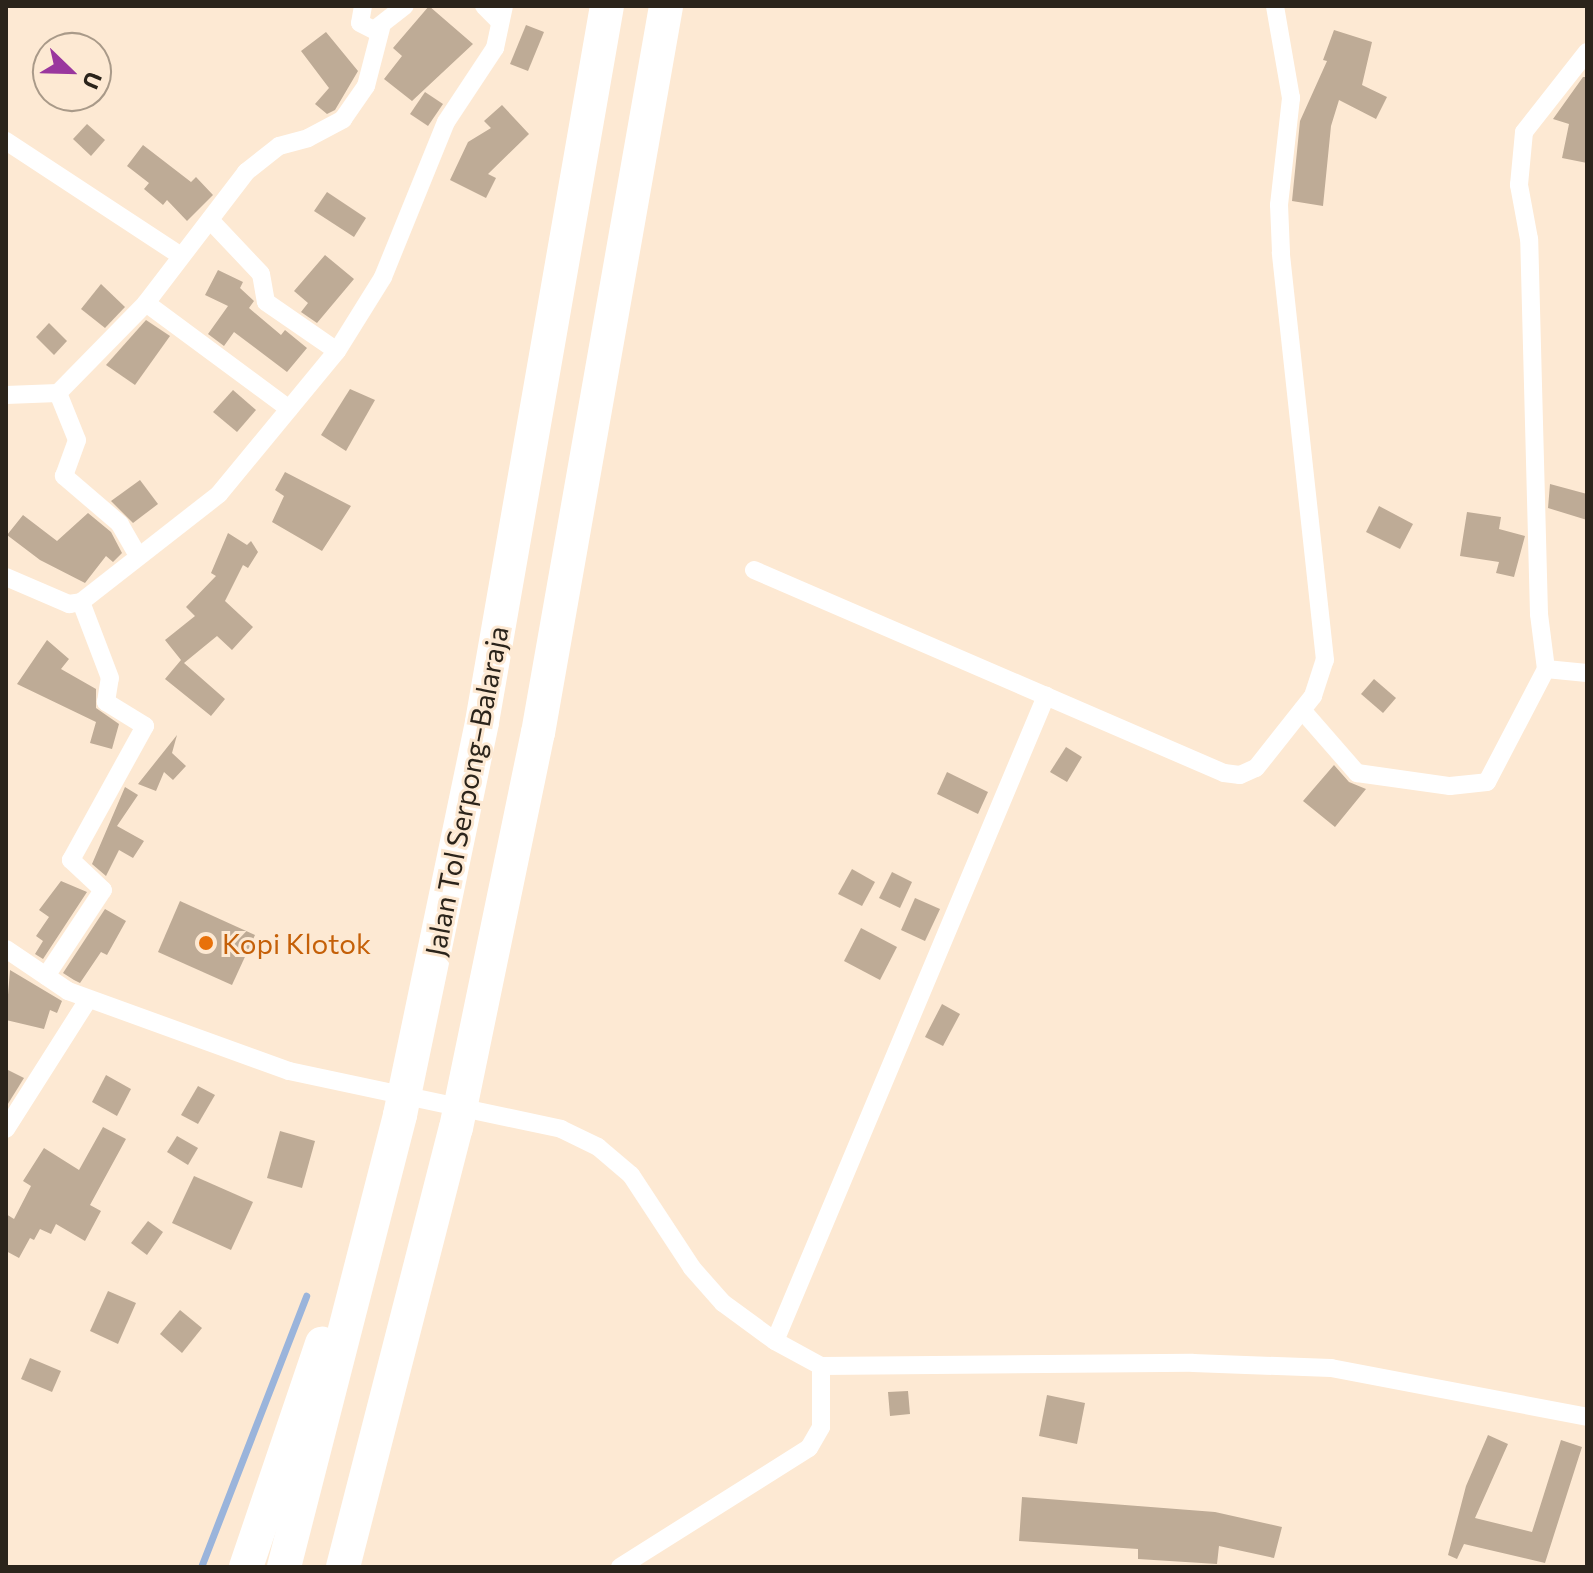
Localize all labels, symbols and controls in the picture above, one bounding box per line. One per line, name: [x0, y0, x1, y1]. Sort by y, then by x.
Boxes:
north arrow: [32, 32, 112, 112]
text: U: [77, 68, 108, 93]
street label: Jalan Tol Serpong–Balaraja: [417, 623, 515, 959]
place label: Kopi Klotok: [222, 926, 371, 960]
marker: Kopi Klotok: [197, 934, 215, 952]

